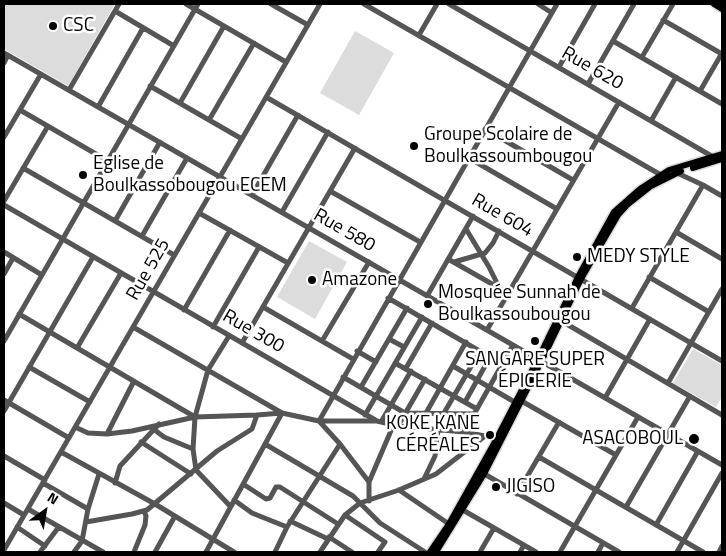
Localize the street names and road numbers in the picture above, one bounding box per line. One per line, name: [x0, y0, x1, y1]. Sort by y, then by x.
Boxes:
street label: Rue 620: [557, 42, 627, 96]
street label: Rue 604: [467, 189, 537, 243]
street label: Rue 580: [309, 204, 379, 258]
street label: Rue 525: [122, 235, 176, 305]
street label: Rue 300: [218, 305, 288, 359]

